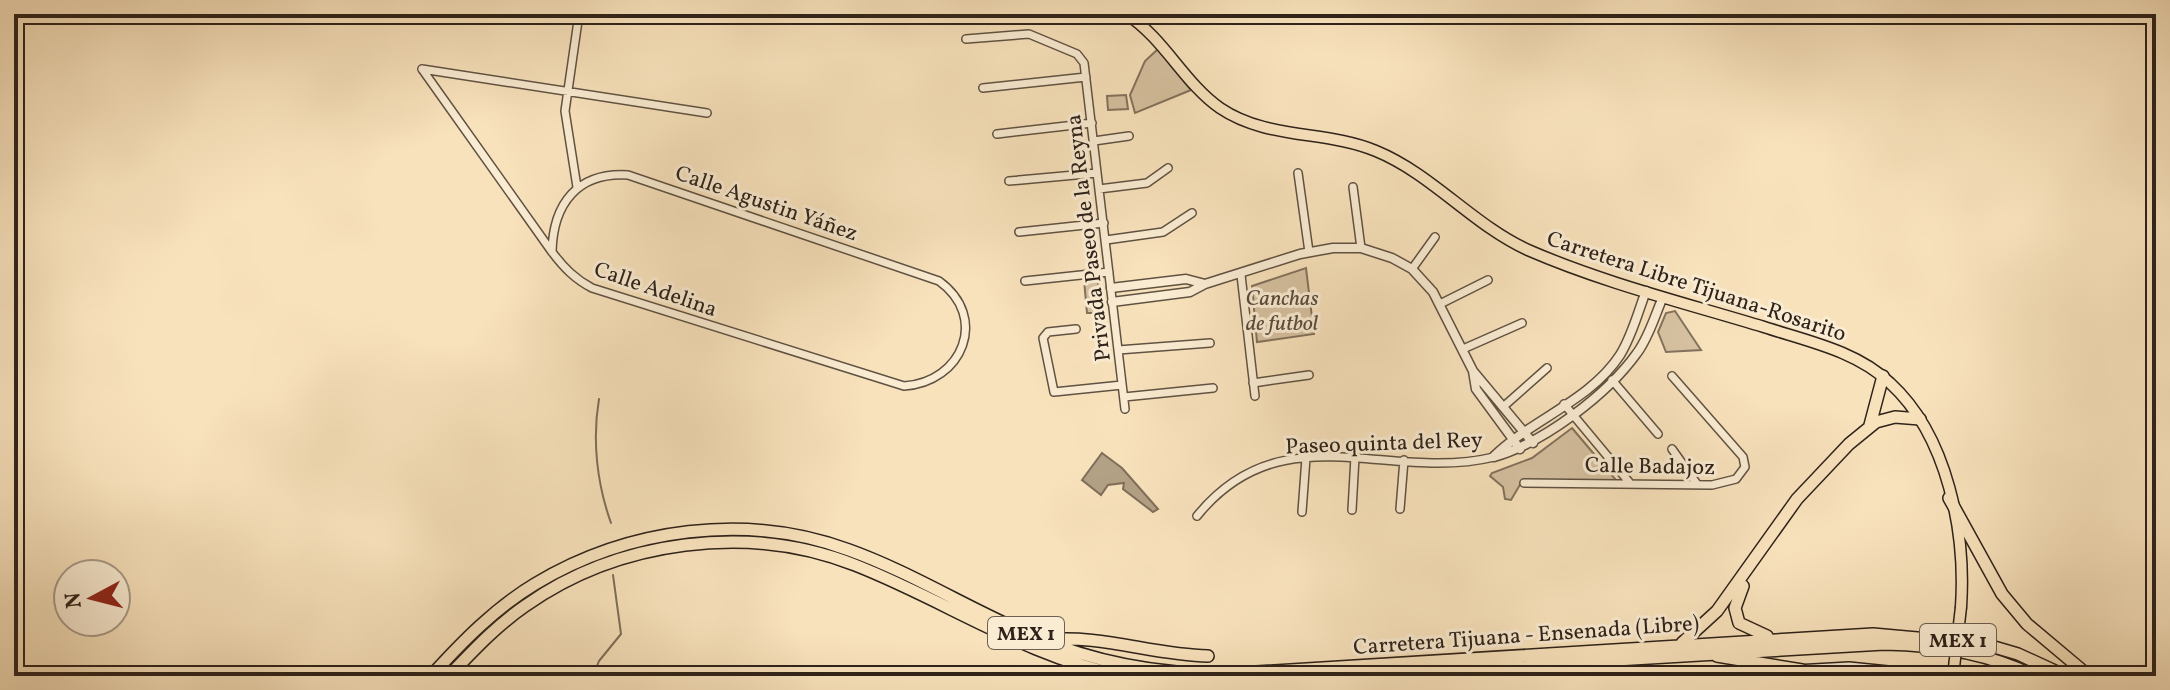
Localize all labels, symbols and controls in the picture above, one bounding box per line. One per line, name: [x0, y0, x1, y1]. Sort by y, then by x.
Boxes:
street label: Privada Paseo de la Reyna: [1059, 112, 1120, 363]
street label: Calle Agustin Yáñez: [671, 159, 862, 250]
street label: Carretera Libre Tijuana-Rosarito: [1543, 224, 1850, 351]
street label: Calle Adelina: [589, 255, 721, 326]
park label: Canchas de futbol: [1246, 284, 1319, 340]
street label: Paseo quinta del Rey: [1285, 426, 1483, 463]
street label: Calle Badajoz: [1585, 451, 1715, 484]
north arrow: [52, 558, 132, 638]
text: N: [58, 590, 91, 610]
street label: Carretera Tijuana - Ensenada (Libre): [1352, 609, 1700, 664]
road number: MEX 1: [988, 617, 1064, 649]
road number: MEX 1: [1920, 624, 1996, 656]

